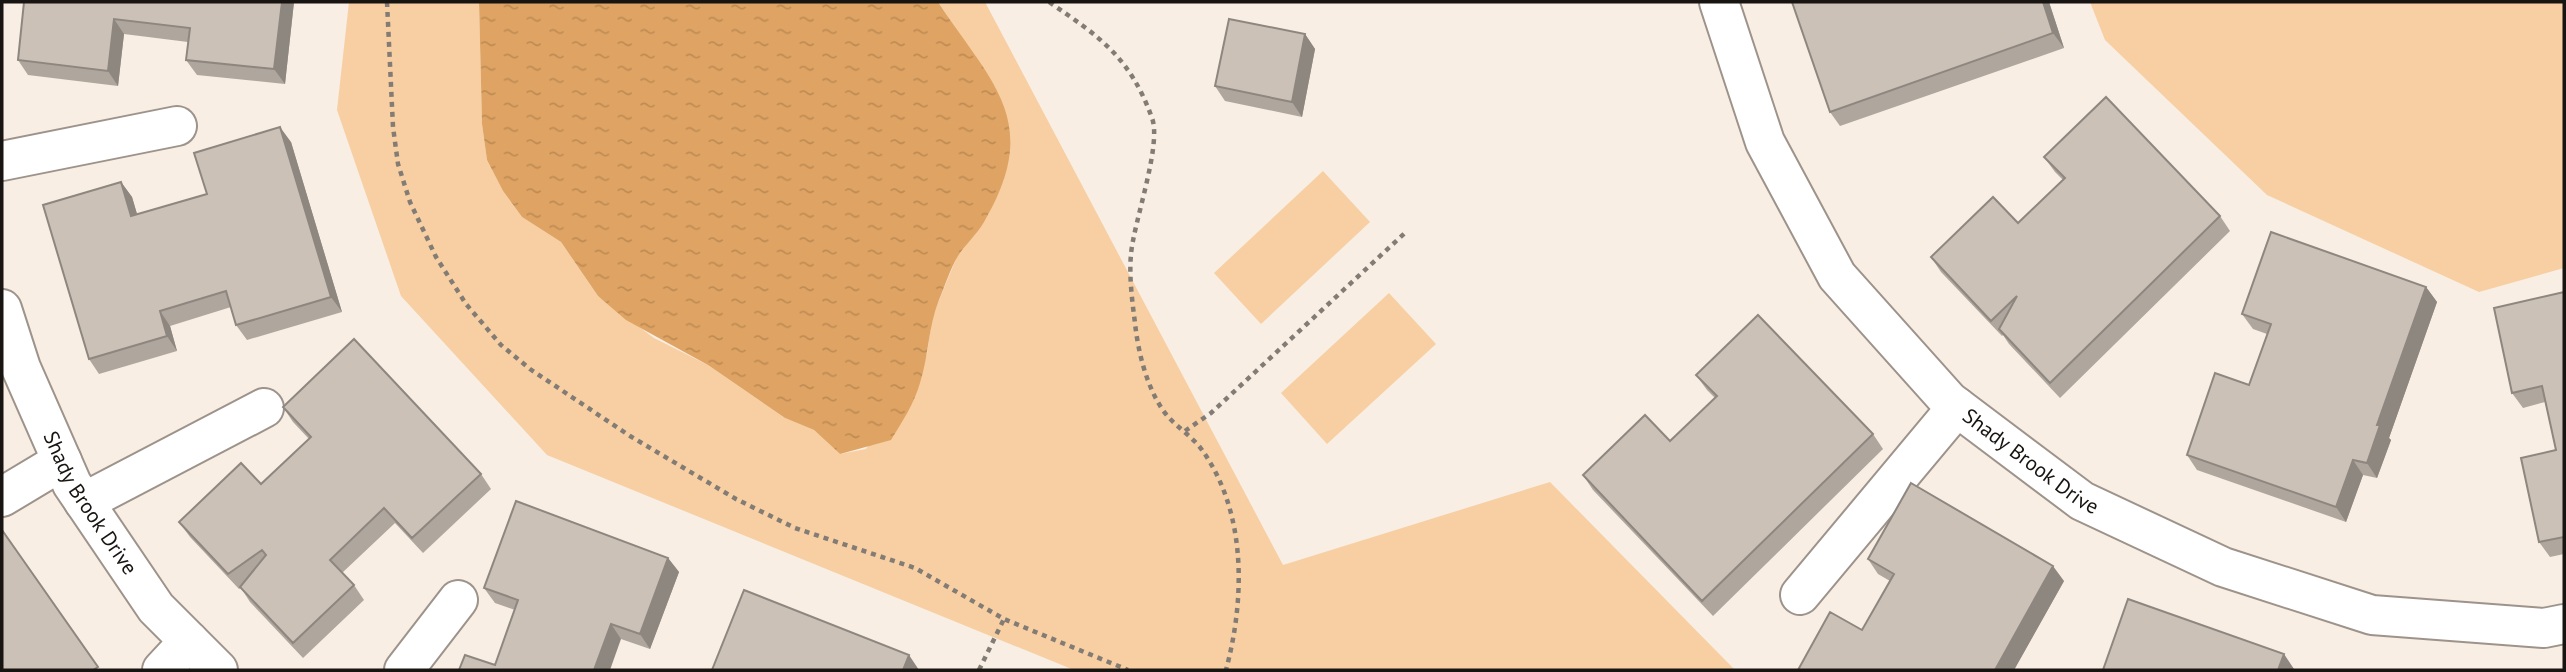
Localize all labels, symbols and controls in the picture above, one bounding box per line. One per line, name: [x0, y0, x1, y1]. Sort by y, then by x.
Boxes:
street label: Shady Brook Drive: [1957, 402, 2103, 520]
street label: Shady Brook Drive: [37, 427, 144, 580]

